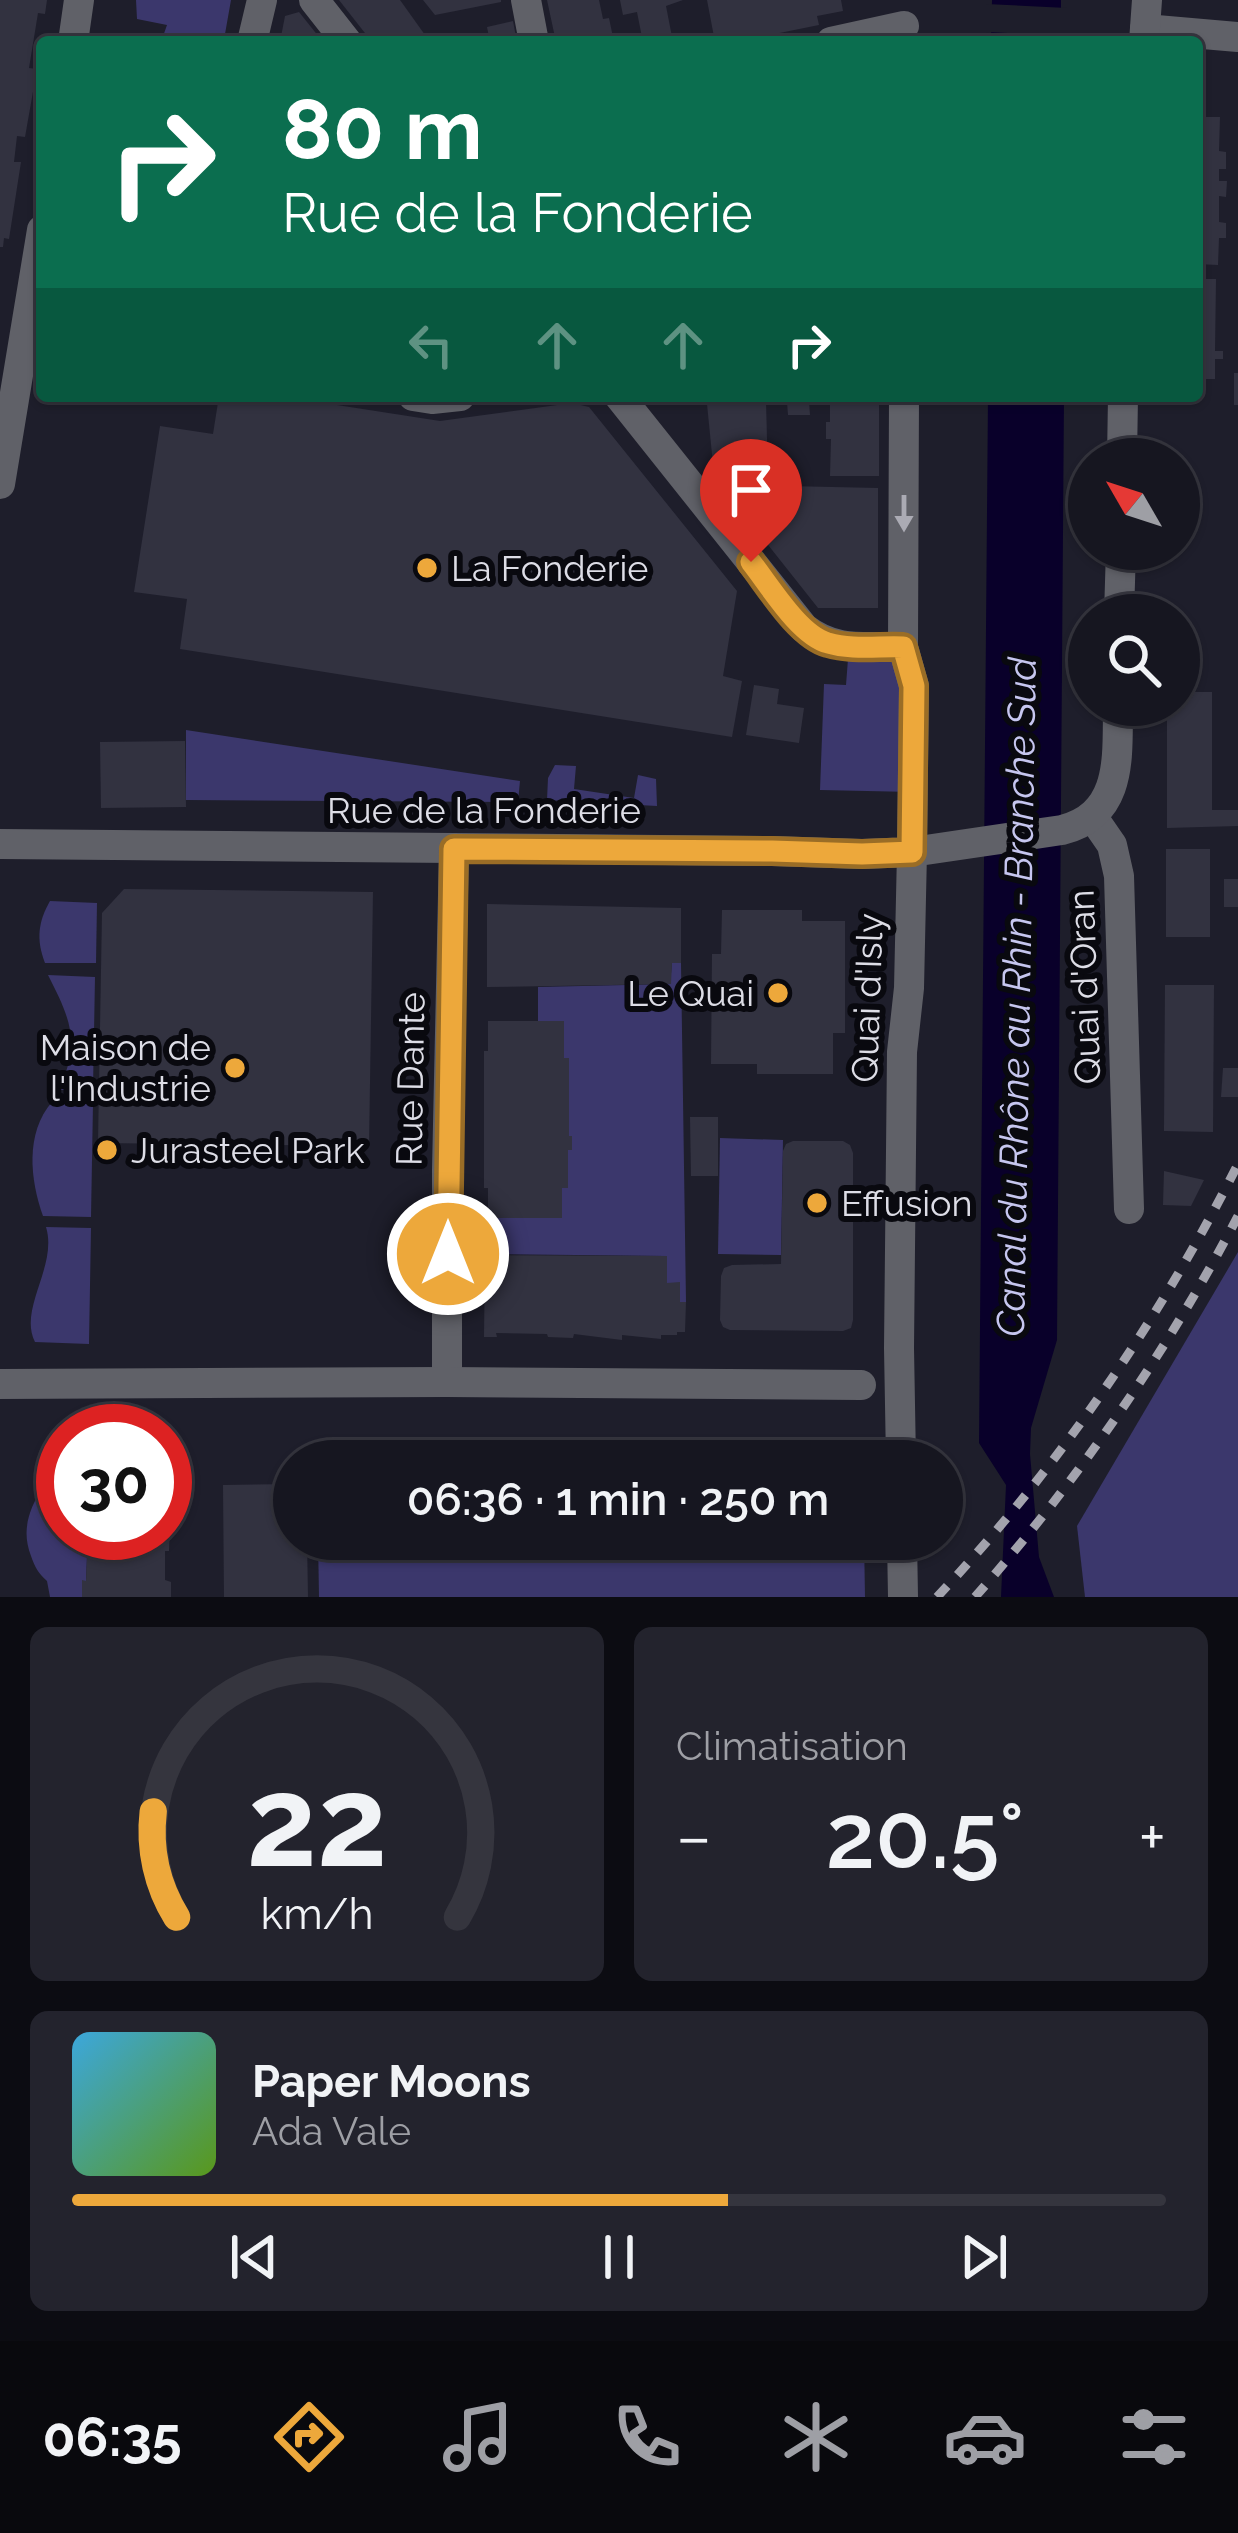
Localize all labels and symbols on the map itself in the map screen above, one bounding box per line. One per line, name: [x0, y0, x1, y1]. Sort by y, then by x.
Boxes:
north arrow: [1068, 438, 1200, 570]
pin: [700, 439, 802, 562]
one-way arrow: [894, 495, 914, 533]
place label: La Fonderie: [451, 547, 648, 589]
marker: La Fonderie: [414, 555, 440, 581]
water label: Canal du Rhône au Rhin - Branche Sud: [987, 656, 1045, 1337]
street label: Rue de la Fonderie: [327, 789, 641, 831]
street label: Quai d'Oran: [1060, 889, 1108, 1085]
street label: Quai d'Isly: [843, 913, 891, 1083]
place label: Le Quai: [627, 972, 754, 1014]
marker: Le Quai: [765, 980, 791, 1006]
street label: Rue Dante: [387, 992, 433, 1166]
place label: Maison de l'Industrie: [40, 1026, 211, 1109]
marker: Maison de l'Industrie: [222, 1055, 248, 1081]
place label: Jurasteel Park: [131, 1129, 365, 1171]
marker: Jurasteel Park: [94, 1137, 120, 1163]
place label: Effusion: [841, 1182, 973, 1224]
marker: Effusion: [804, 1190, 830, 1216]
position arrow: [385, 1191, 511, 1317]
speed limit sign: 30: [36, 1404, 192, 1560]

